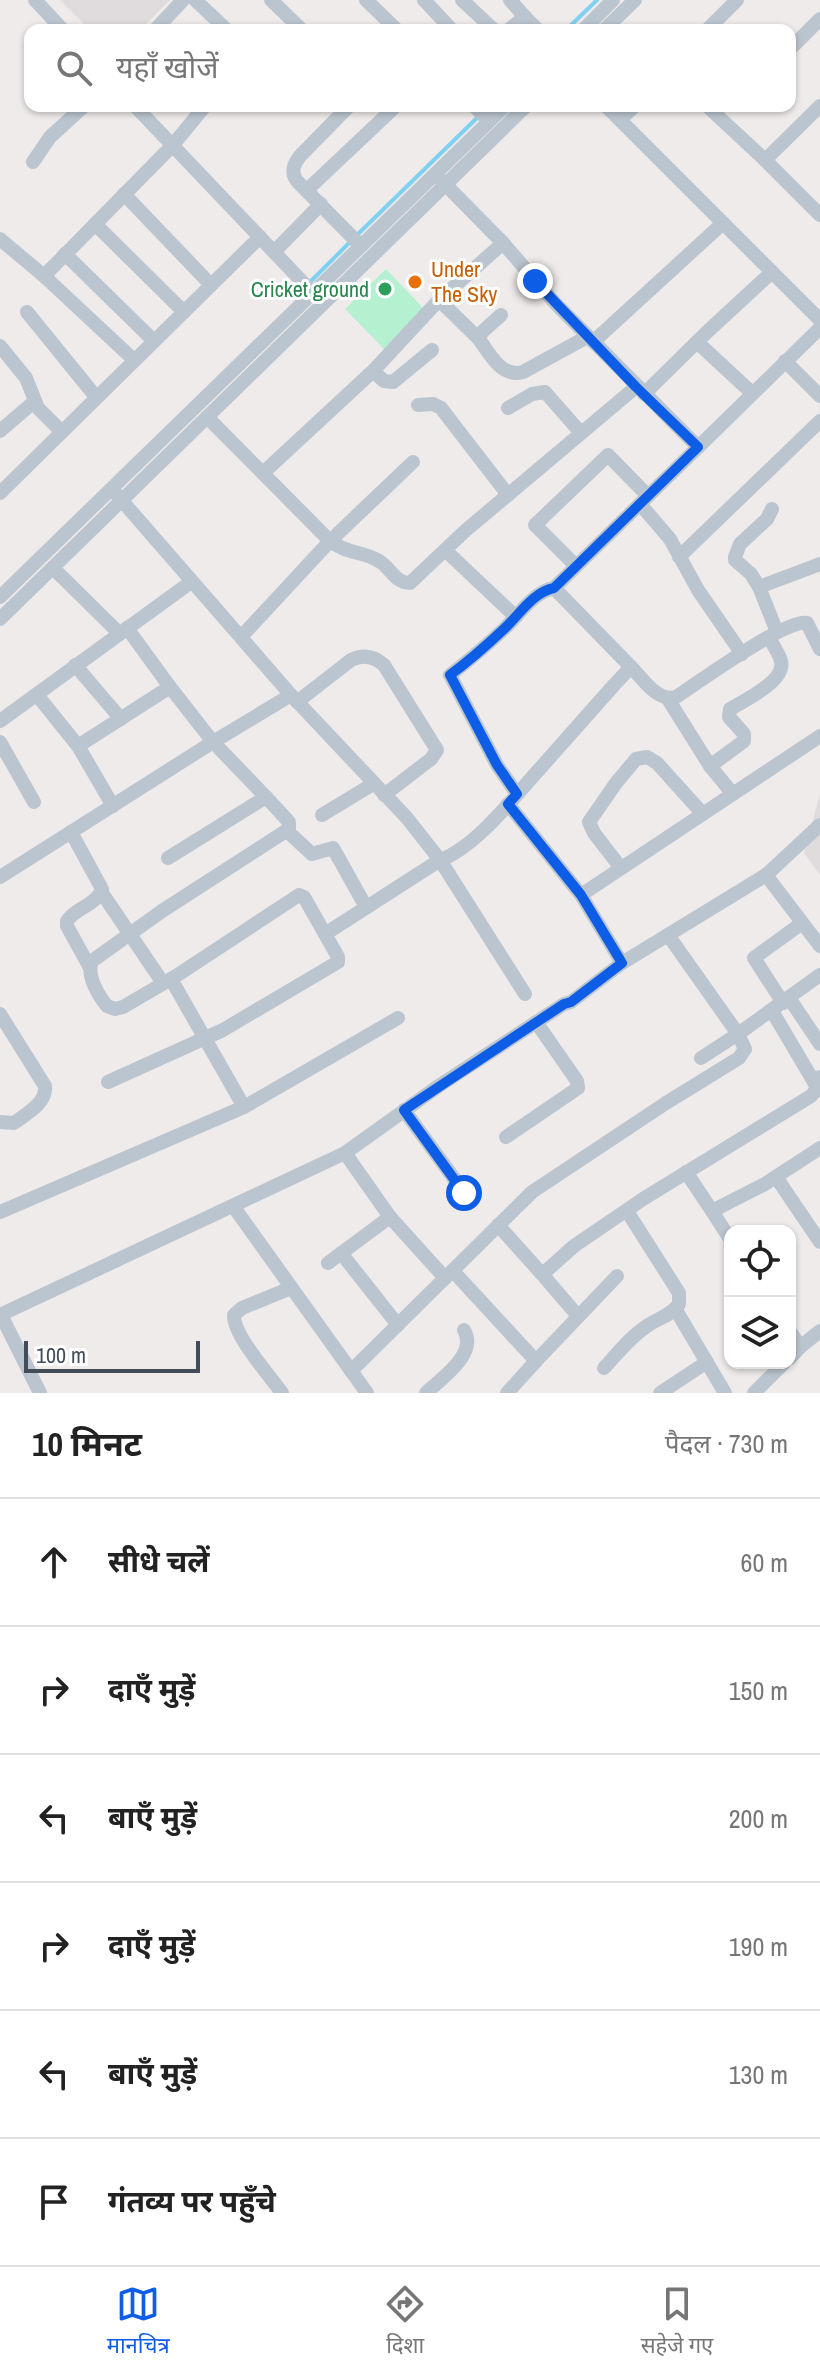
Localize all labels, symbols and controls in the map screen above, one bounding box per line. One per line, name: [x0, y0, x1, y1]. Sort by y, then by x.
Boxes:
search box: [24, 24, 796, 112]
icon: search: [52, 46, 96, 90]
text: यहाँ खोजें: [116, 47, 219, 87]
place label: Under The Sky: [431, 254, 497, 309]
route end: [517, 263, 553, 299]
marker: Under The Sky: [406, 273, 424, 291]
place label: Cricket ground: [251, 274, 369, 304]
marker: Cricket ground: [376, 280, 394, 298]
route start: [446, 1175, 482, 1211]
map controls: [724, 1225, 796, 1369]
button: locate: [724, 1225, 796, 1297]
button: layers: [724, 1297, 796, 1369]
scale bar: [24, 1337, 200, 1373]
text: 100 m: [36, 1340, 86, 1370]
text: 10 मिनट: [32, 1421, 142, 1467]
text: पैदल · 730 m: [665, 1426, 788, 1461]
icon: ahead: [32, 1540, 76, 1584]
text: सीधे चलें: [108, 1541, 209, 1581]
text: 60 m: [741, 1545, 788, 1580]
icon: right: [32, 1668, 76, 1712]
text: दाएँ मुड़ें: [108, 1669, 195, 1709]
text: 150 m: [729, 1673, 788, 1708]
icon: left: [32, 1796, 76, 1840]
text: बाएँ मुड़ें: [108, 1797, 197, 1837]
text: 200 m: [729, 1801, 788, 1836]
icon: right: [32, 1924, 76, 1968]
text: दाएँ मुड़ें: [108, 1925, 195, 1965]
text: 190 m: [729, 1929, 788, 1964]
icon: left: [32, 2052, 76, 2096]
text: बाएँ मुड़ें: [108, 2053, 197, 2093]
text: 130 m: [729, 2057, 788, 2092]
icon: arrive: [32, 2180, 76, 2224]
text: गंतव्य पर पहुँचे: [108, 2181, 276, 2221]
tab: मानचित्र: [107, 2282, 170, 2362]
tab: दिशा: [383, 2282, 427, 2362]
tab: सहेजे गए: [641, 2282, 713, 2362]

